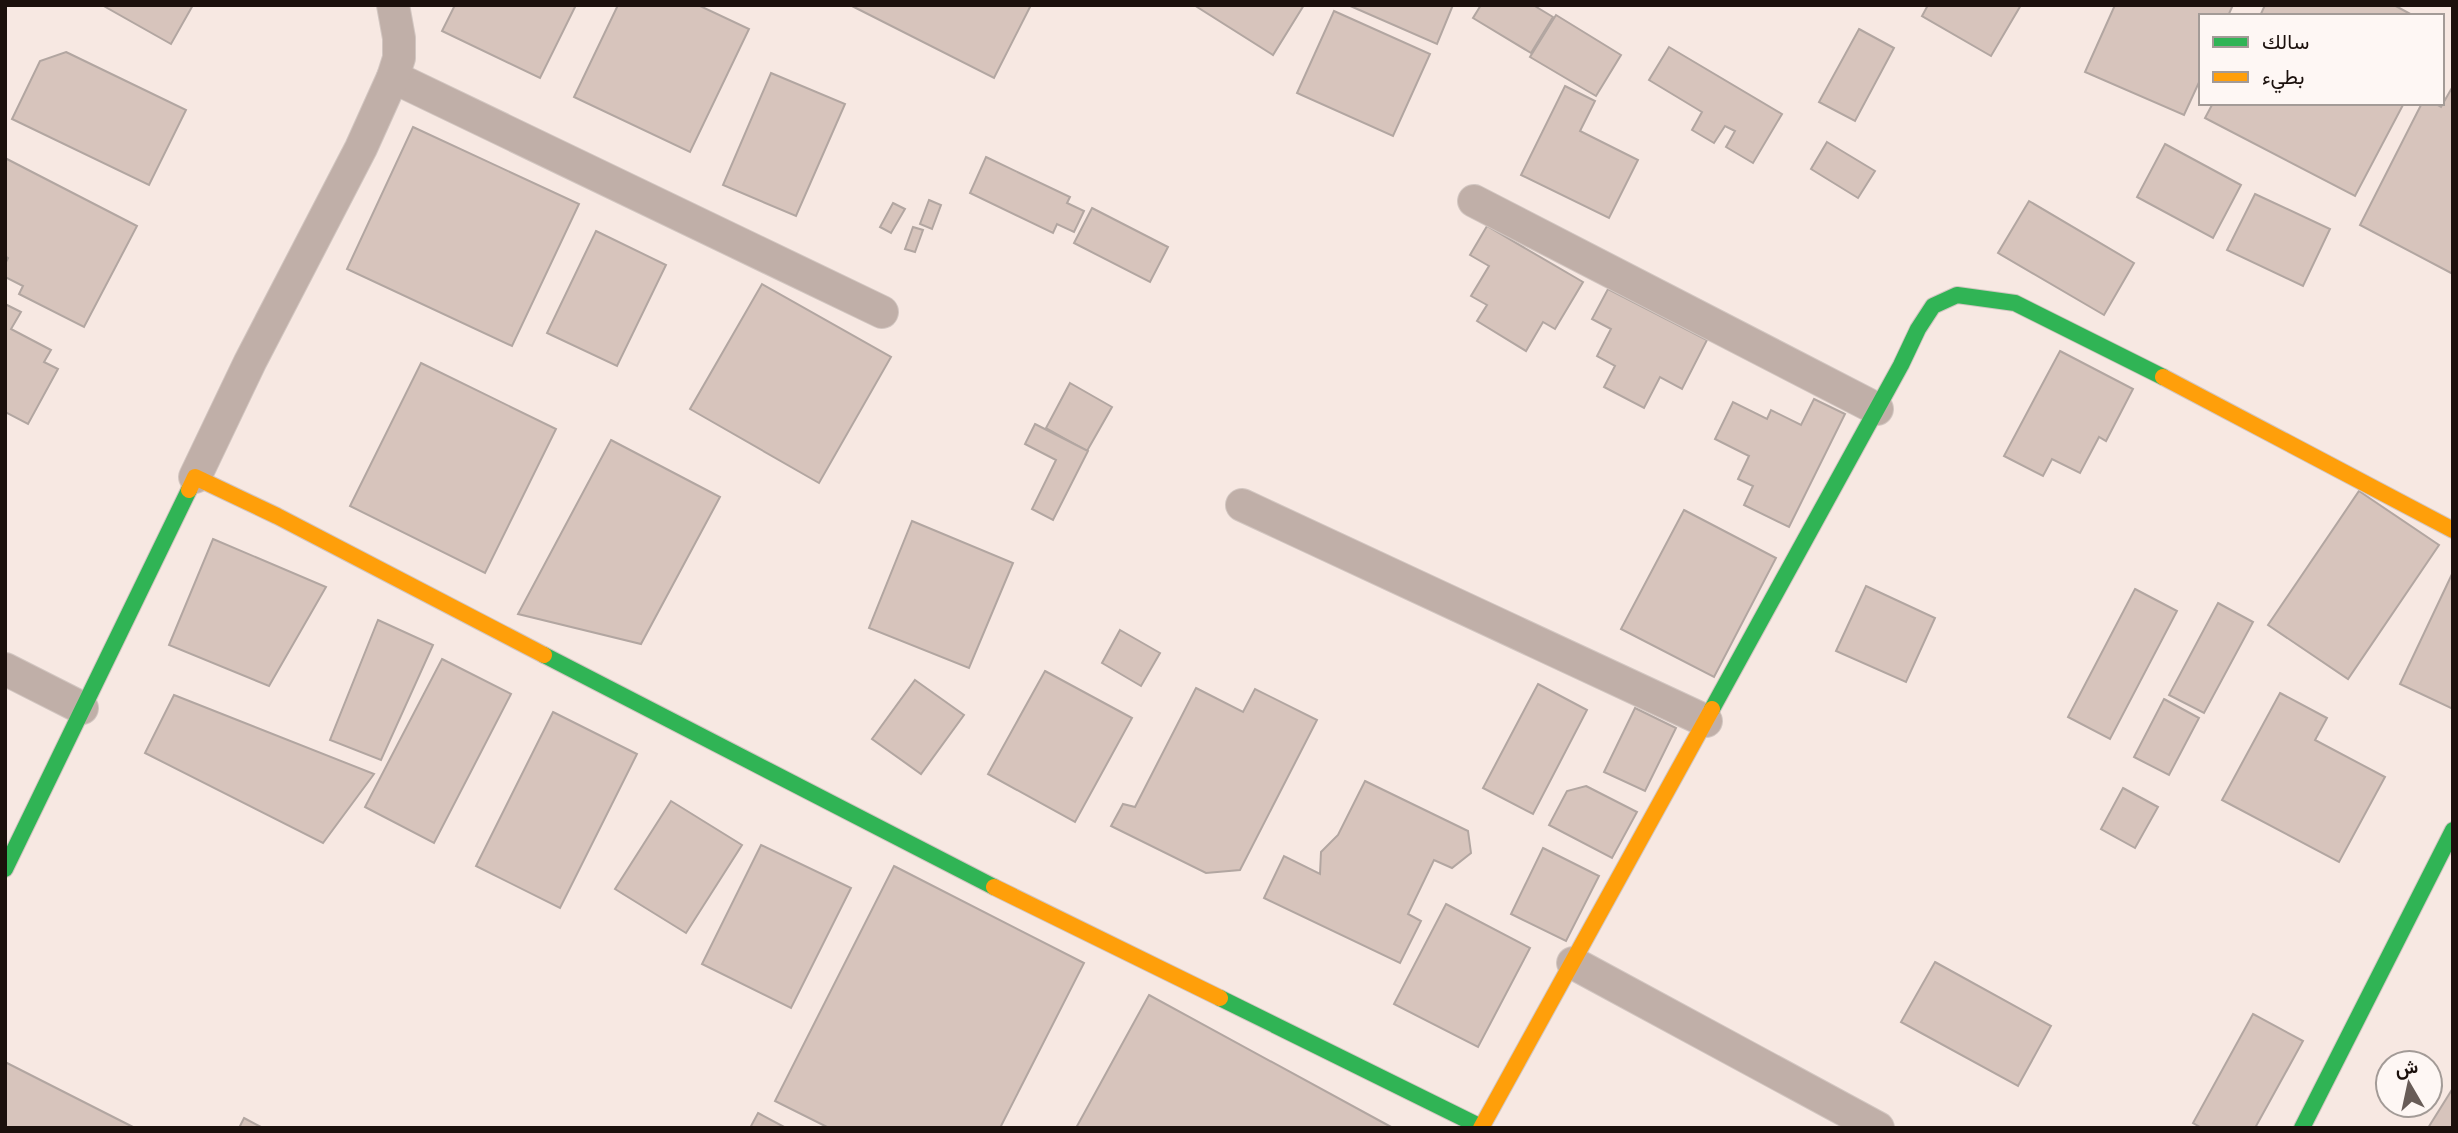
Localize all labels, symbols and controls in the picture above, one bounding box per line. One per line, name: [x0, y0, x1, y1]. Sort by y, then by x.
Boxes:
legend: [2199, 14, 2444, 105]
text: سالك: [2262, 29, 2309, 55]
text: بطيء: [2262, 64, 2305, 94]
north arrow: [2374, 1049, 2444, 1119]
text: ش: [2393, 1055, 2420, 1081]

